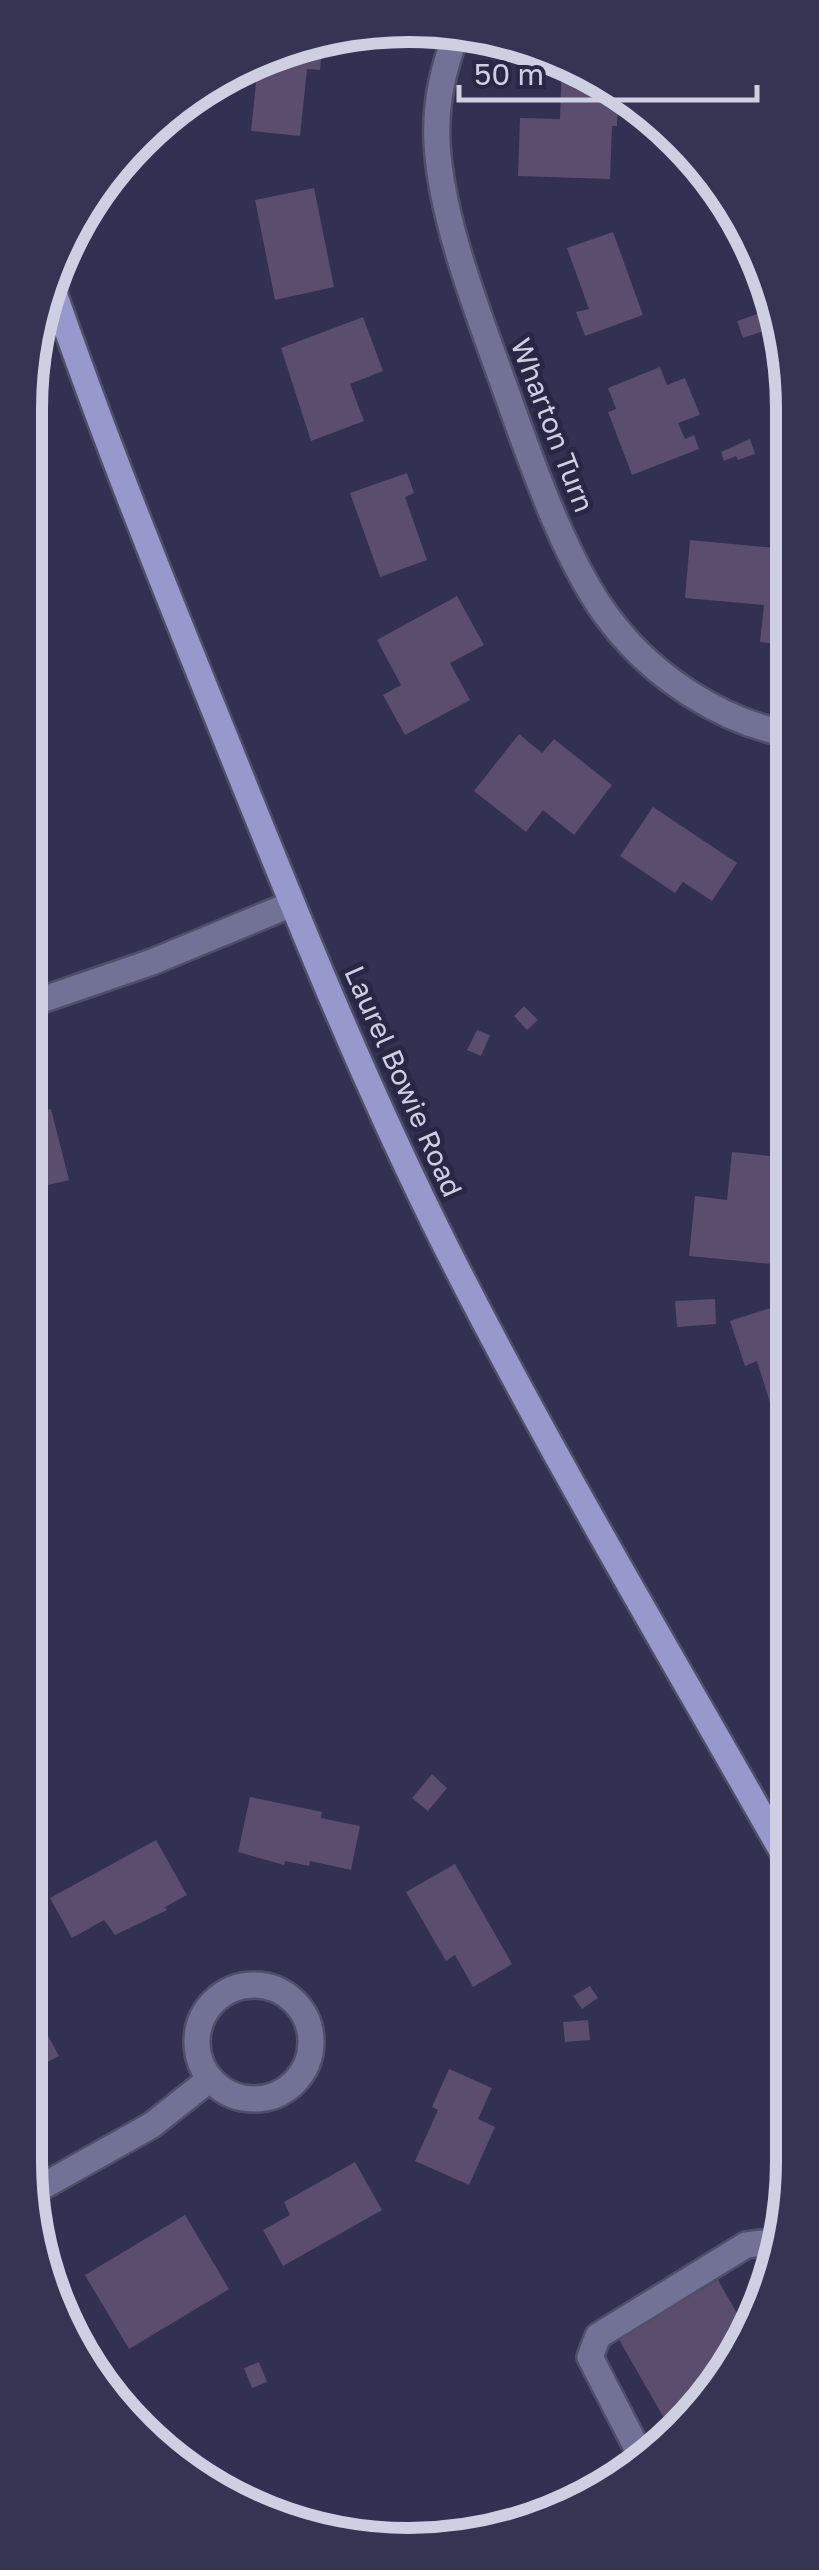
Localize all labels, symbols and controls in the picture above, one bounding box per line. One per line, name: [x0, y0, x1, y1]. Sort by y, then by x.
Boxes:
scale bar: [459, 40, 756, 102]
text: 50 m: [474, 56, 544, 92]
street label: Wharton Turn: [505, 333, 601, 517]
street label: Laurel Bowie Road: [338, 960, 470, 1202]

